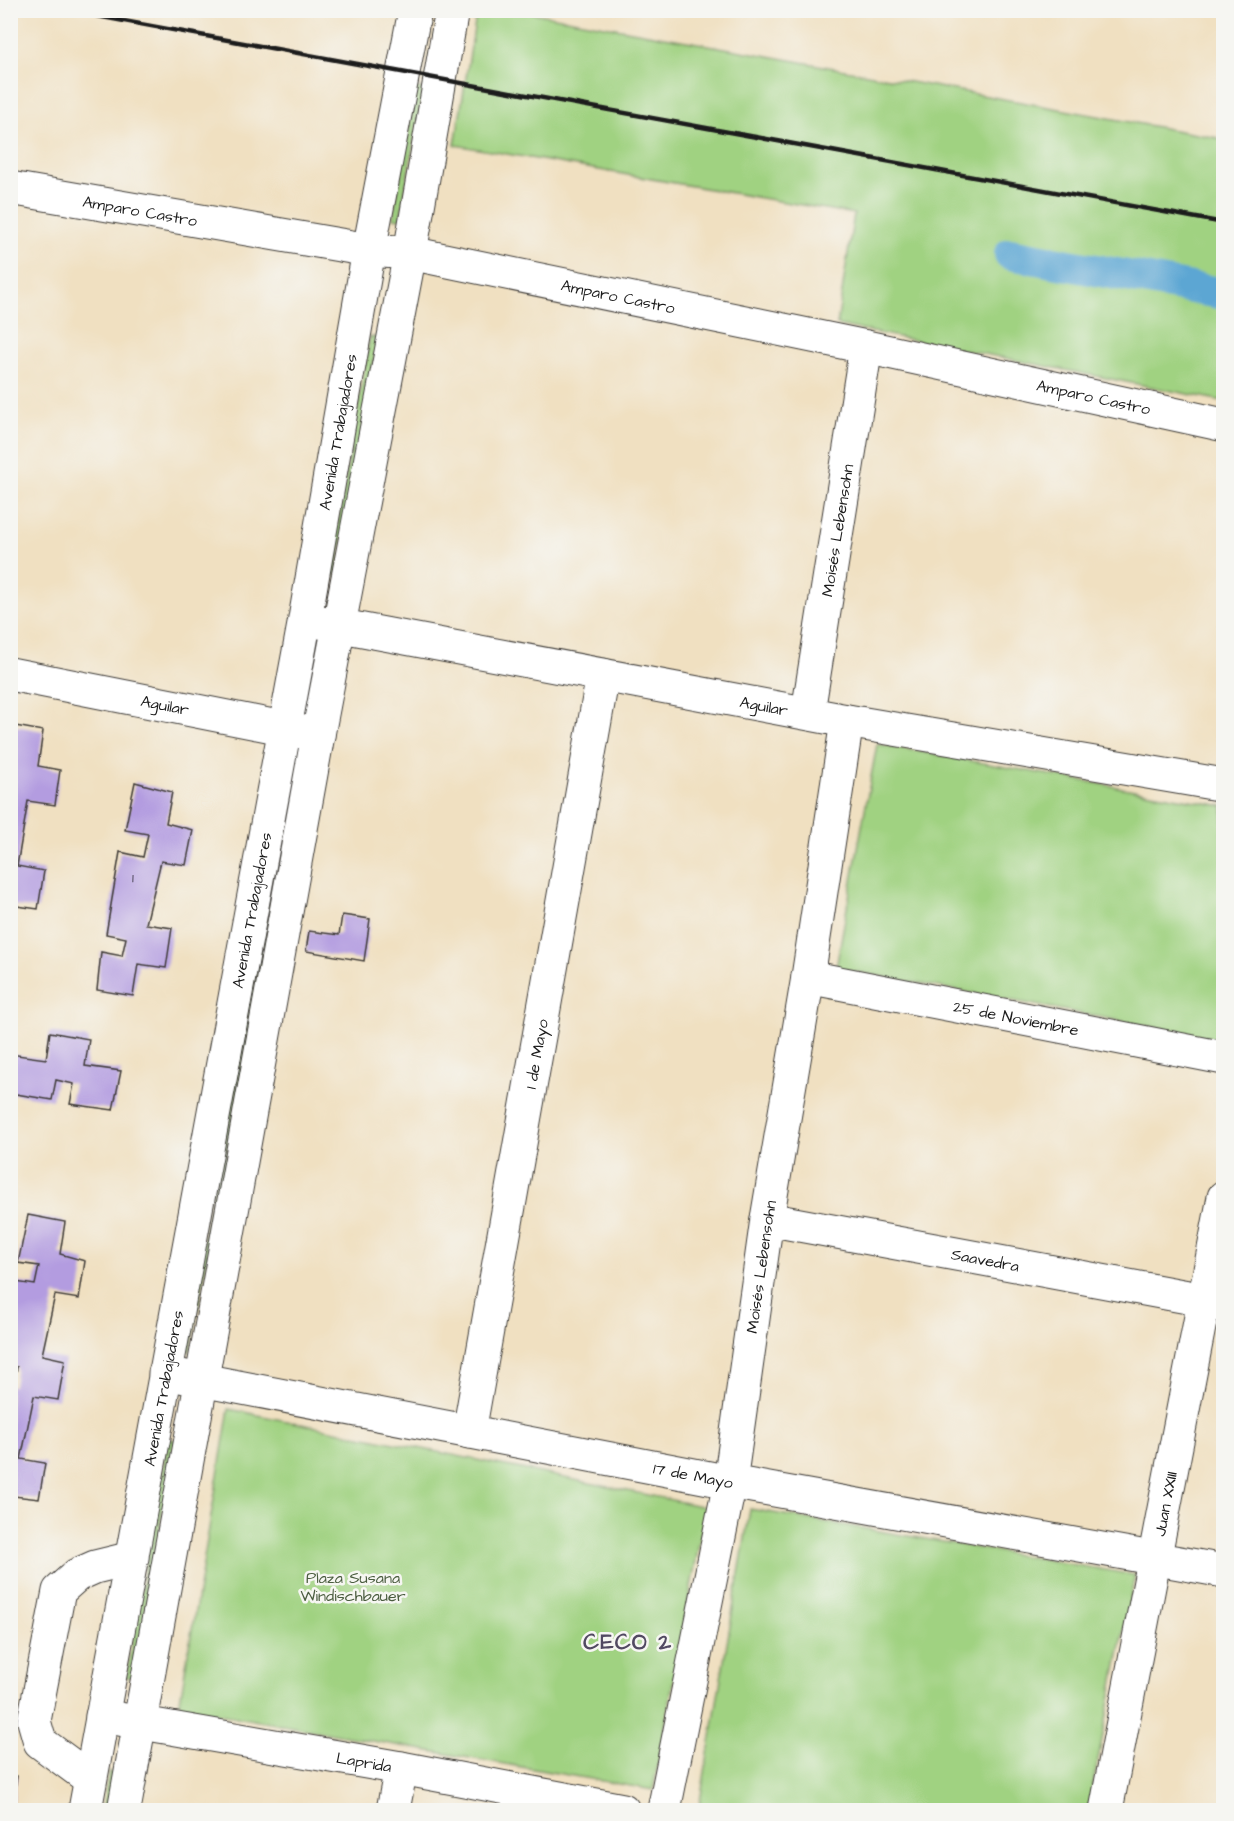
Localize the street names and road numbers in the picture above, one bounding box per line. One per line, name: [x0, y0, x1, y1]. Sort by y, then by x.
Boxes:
street label: Amparo Castro: [81, 191, 199, 232]
street label: Amparo Castro: [559, 274, 677, 319]
street label: Avenida Trabajadores: [314, 352, 363, 512]
street label: Amparo Castro: [1035, 375, 1152, 421]
street label: Moisés Lebensohn: [816, 462, 859, 598]
street label: Aguilar: [139, 690, 191, 721]
street label: Aguilar: [738, 691, 790, 722]
street label: Avenida Trabajadores: [227, 831, 277, 990]
street label: 25 de Noviembre: [951, 996, 1081, 1042]
street label: 1 de Mayo: [520, 1017, 554, 1091]
street label: Moisés Lebensohn: [741, 1199, 782, 1335]
street label: Saavedra: [949, 1243, 1021, 1278]
street label: Avenida Trabajadores: [139, 1309, 189, 1468]
street label: 17 de Mayo: [651, 1457, 735, 1494]
street label: Juan XXIII: [1149, 1470, 1183, 1538]
street label: Laprida: [335, 1747, 393, 1778]

